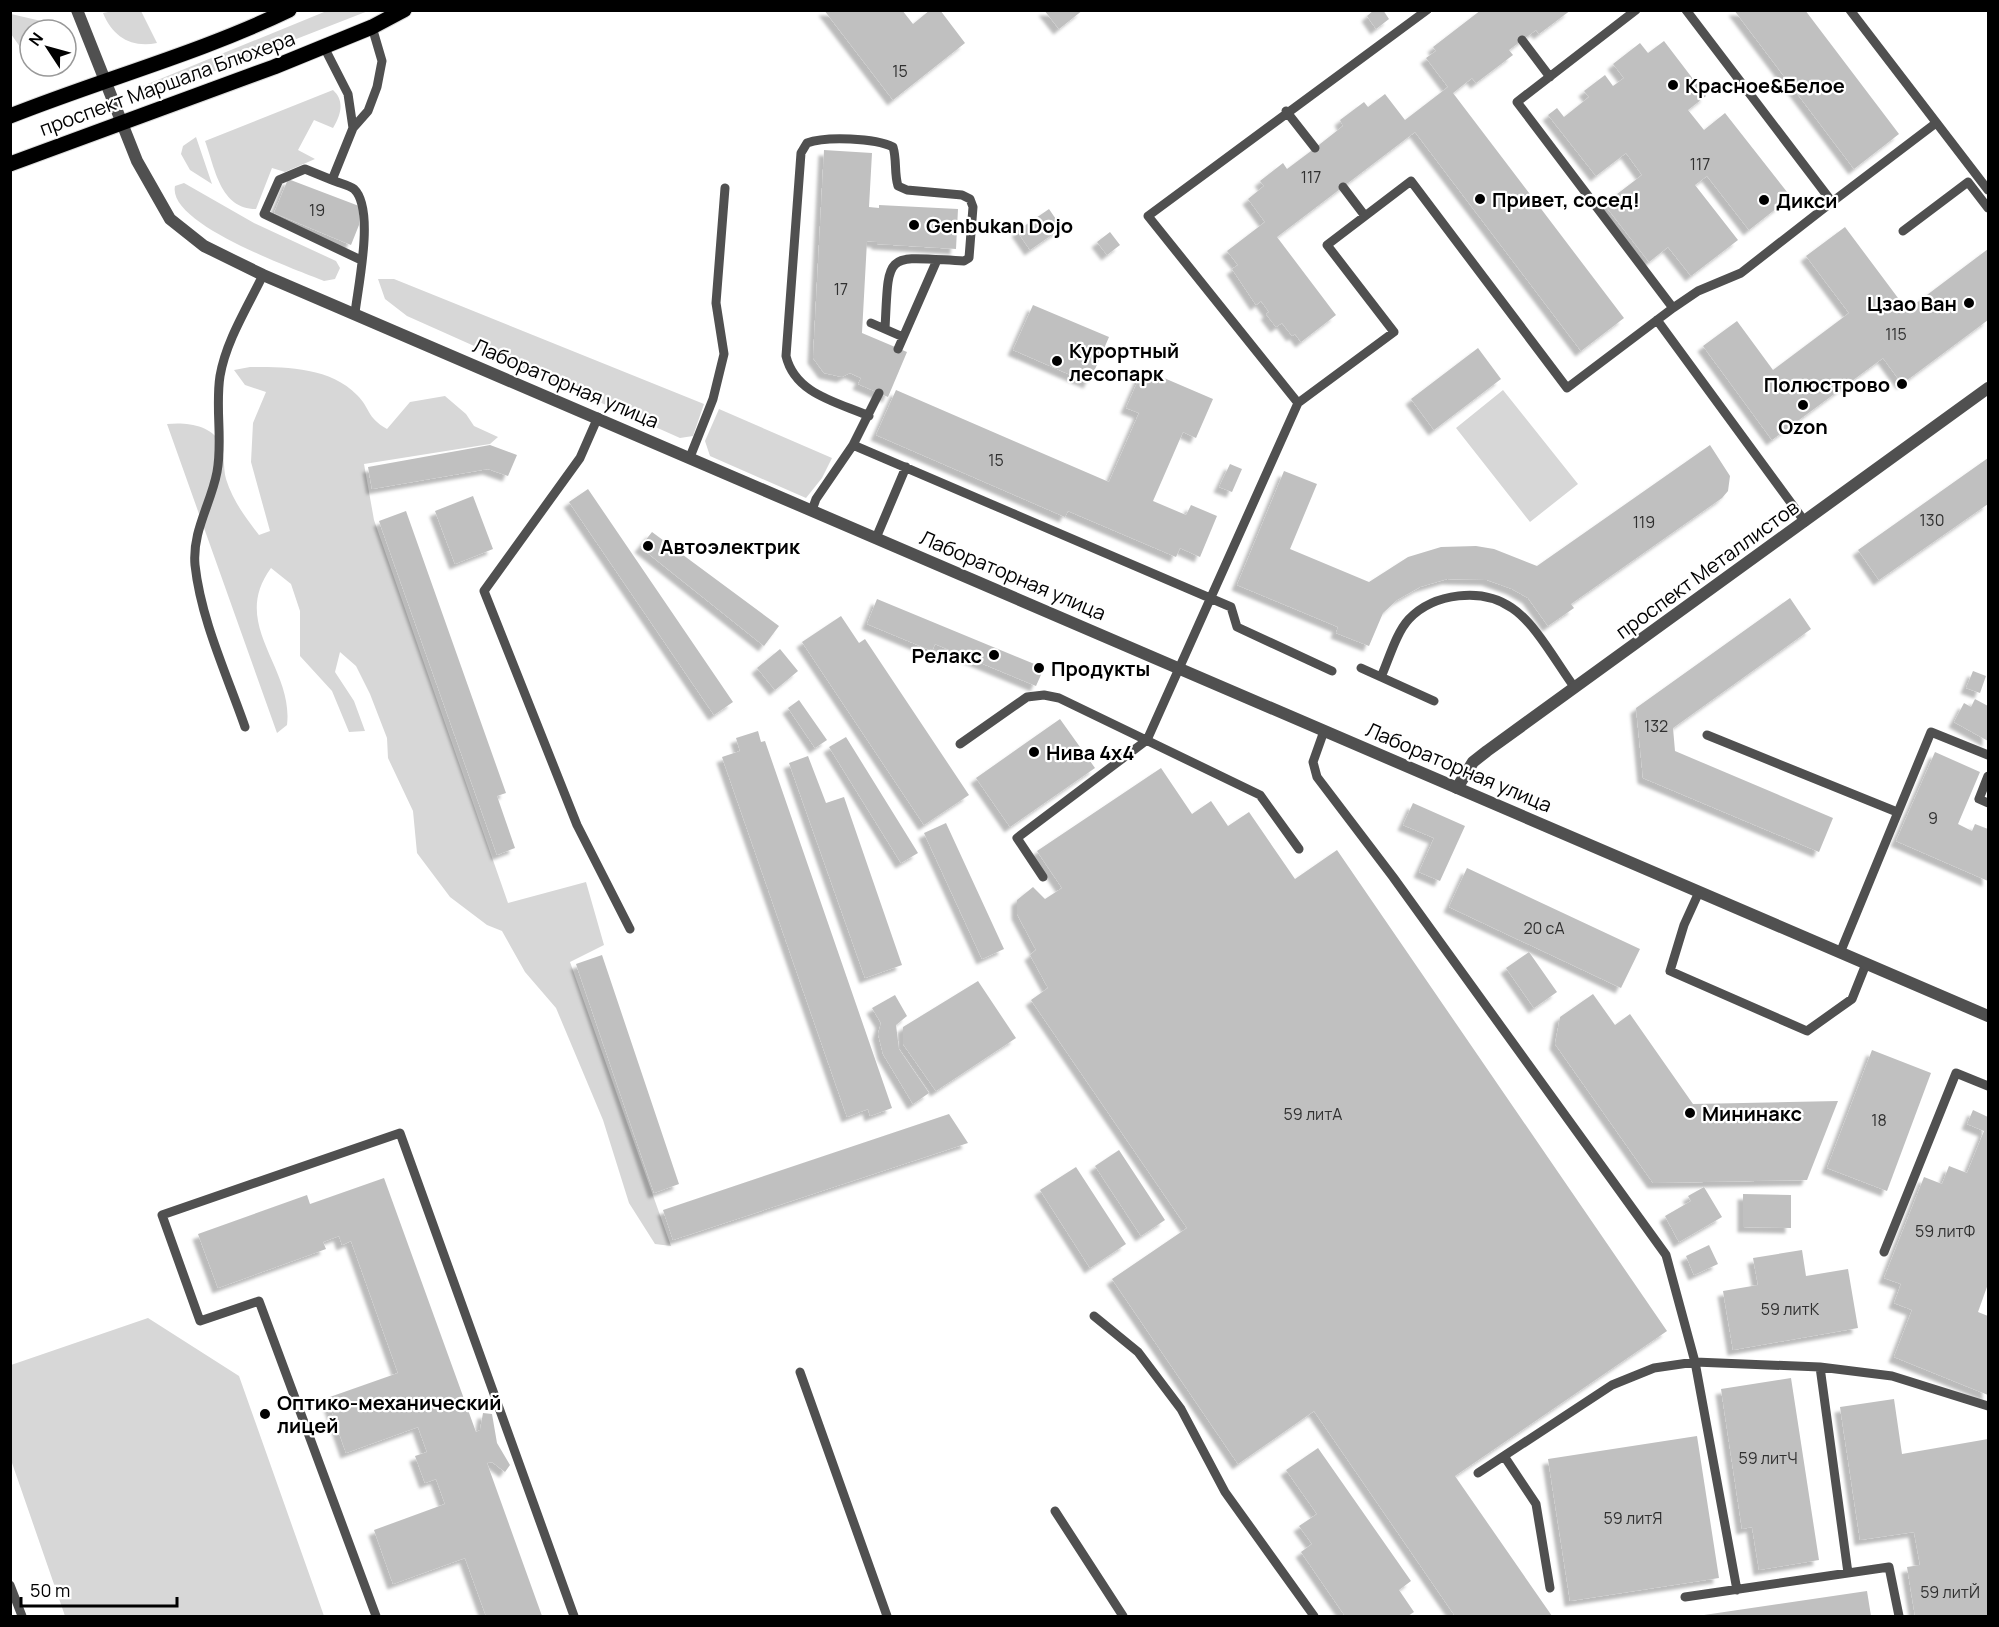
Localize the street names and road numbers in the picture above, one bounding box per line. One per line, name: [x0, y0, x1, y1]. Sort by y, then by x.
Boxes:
street label: проспект Маршала Блюхера: [36, 24, 298, 142]
street label: Лабораторная улица: [469, 332, 663, 434]
street label: проспект Металлистов: [1610, 493, 1804, 645]
street label: Лабораторная улица: [916, 524, 1110, 626]
street label: Лабораторная улица: [1362, 716, 1556, 818]

